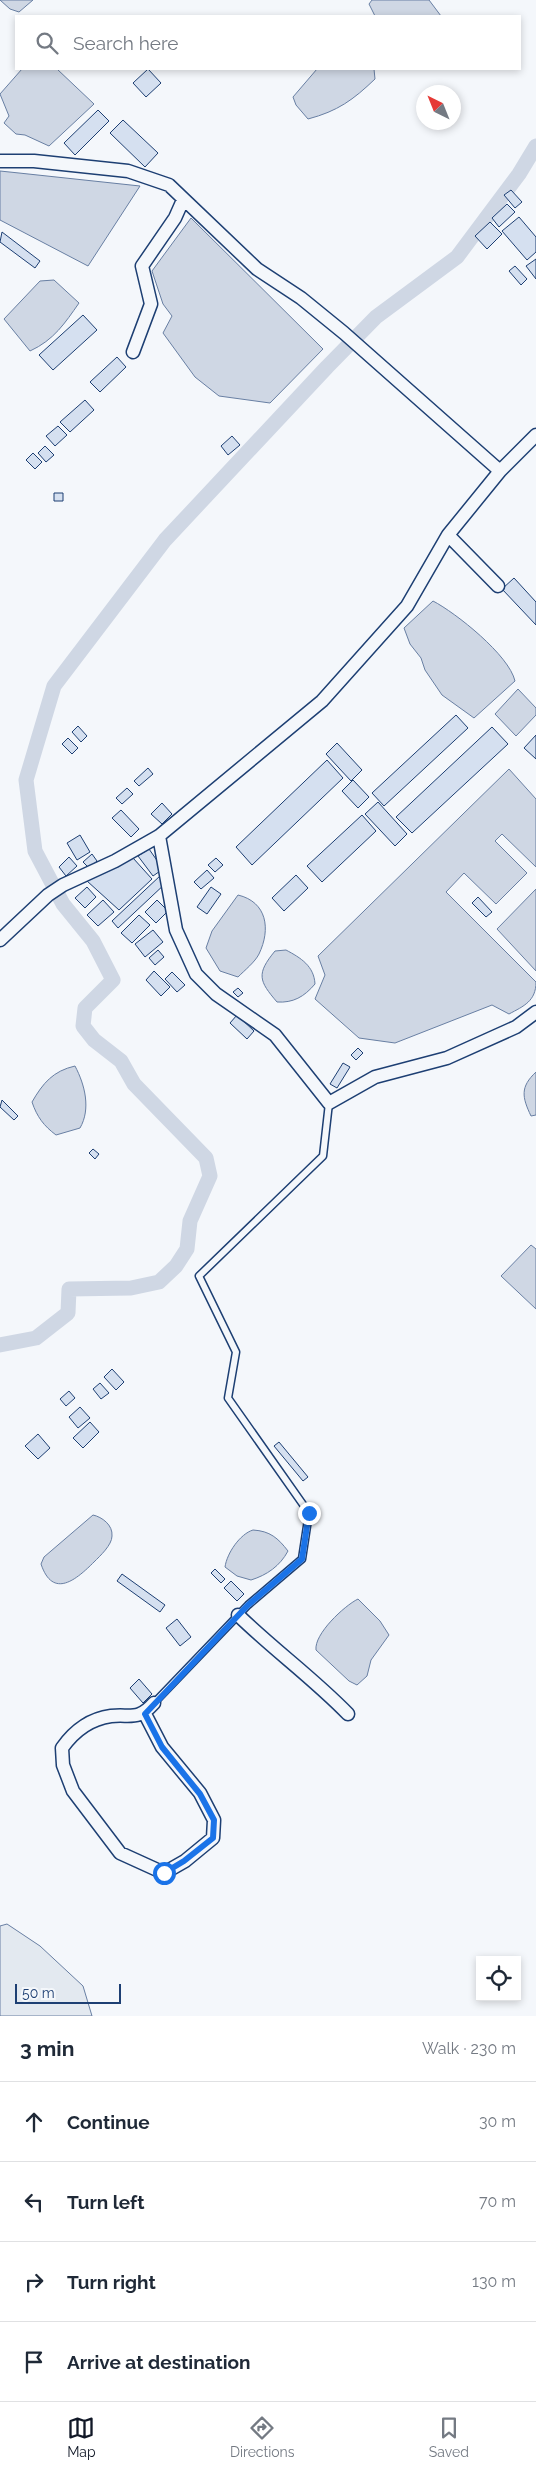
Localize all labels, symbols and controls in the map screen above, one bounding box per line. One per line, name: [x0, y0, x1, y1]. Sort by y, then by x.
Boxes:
search box: [15, 15, 521, 70]
icon: search: [33, 29, 61, 57]
text: Search here: [73, 32, 179, 54]
north arrow: [416, 85, 461, 130]
route end: [298, 1502, 321, 1525]
route start: [153, 1862, 176, 1885]
map controls: [476, 1956, 521, 2001]
button: locate: [476, 1956, 521, 2001]
scale bar: [15, 1981, 121, 2004]
text: 50 m: [22, 1985, 55, 2001]
text: 3 min: [20, 2036, 74, 2061]
text: Walk · 230 m: [422, 2039, 516, 2058]
icon: ahead: [20, 2108, 48, 2136]
text: Continue: [67, 2111, 150, 2133]
text: 30 m: [479, 2112, 516, 2131]
icon: left: [20, 2188, 48, 2216]
text: Turn left: [67, 2191, 144, 2213]
text: 70 m: [479, 2192, 516, 2211]
icon: right: [20, 2268, 48, 2296]
text: Turn right: [67, 2271, 156, 2293]
text: 130 m: [472, 2272, 516, 2291]
icon: arrive: [20, 2348, 48, 2376]
text: Arrive at destination: [67, 2351, 251, 2373]
tab: Map: [67, 2414, 96, 2460]
tab: Directions: [230, 2414, 295, 2460]
tab: Saved: [429, 2414, 469, 2460]

